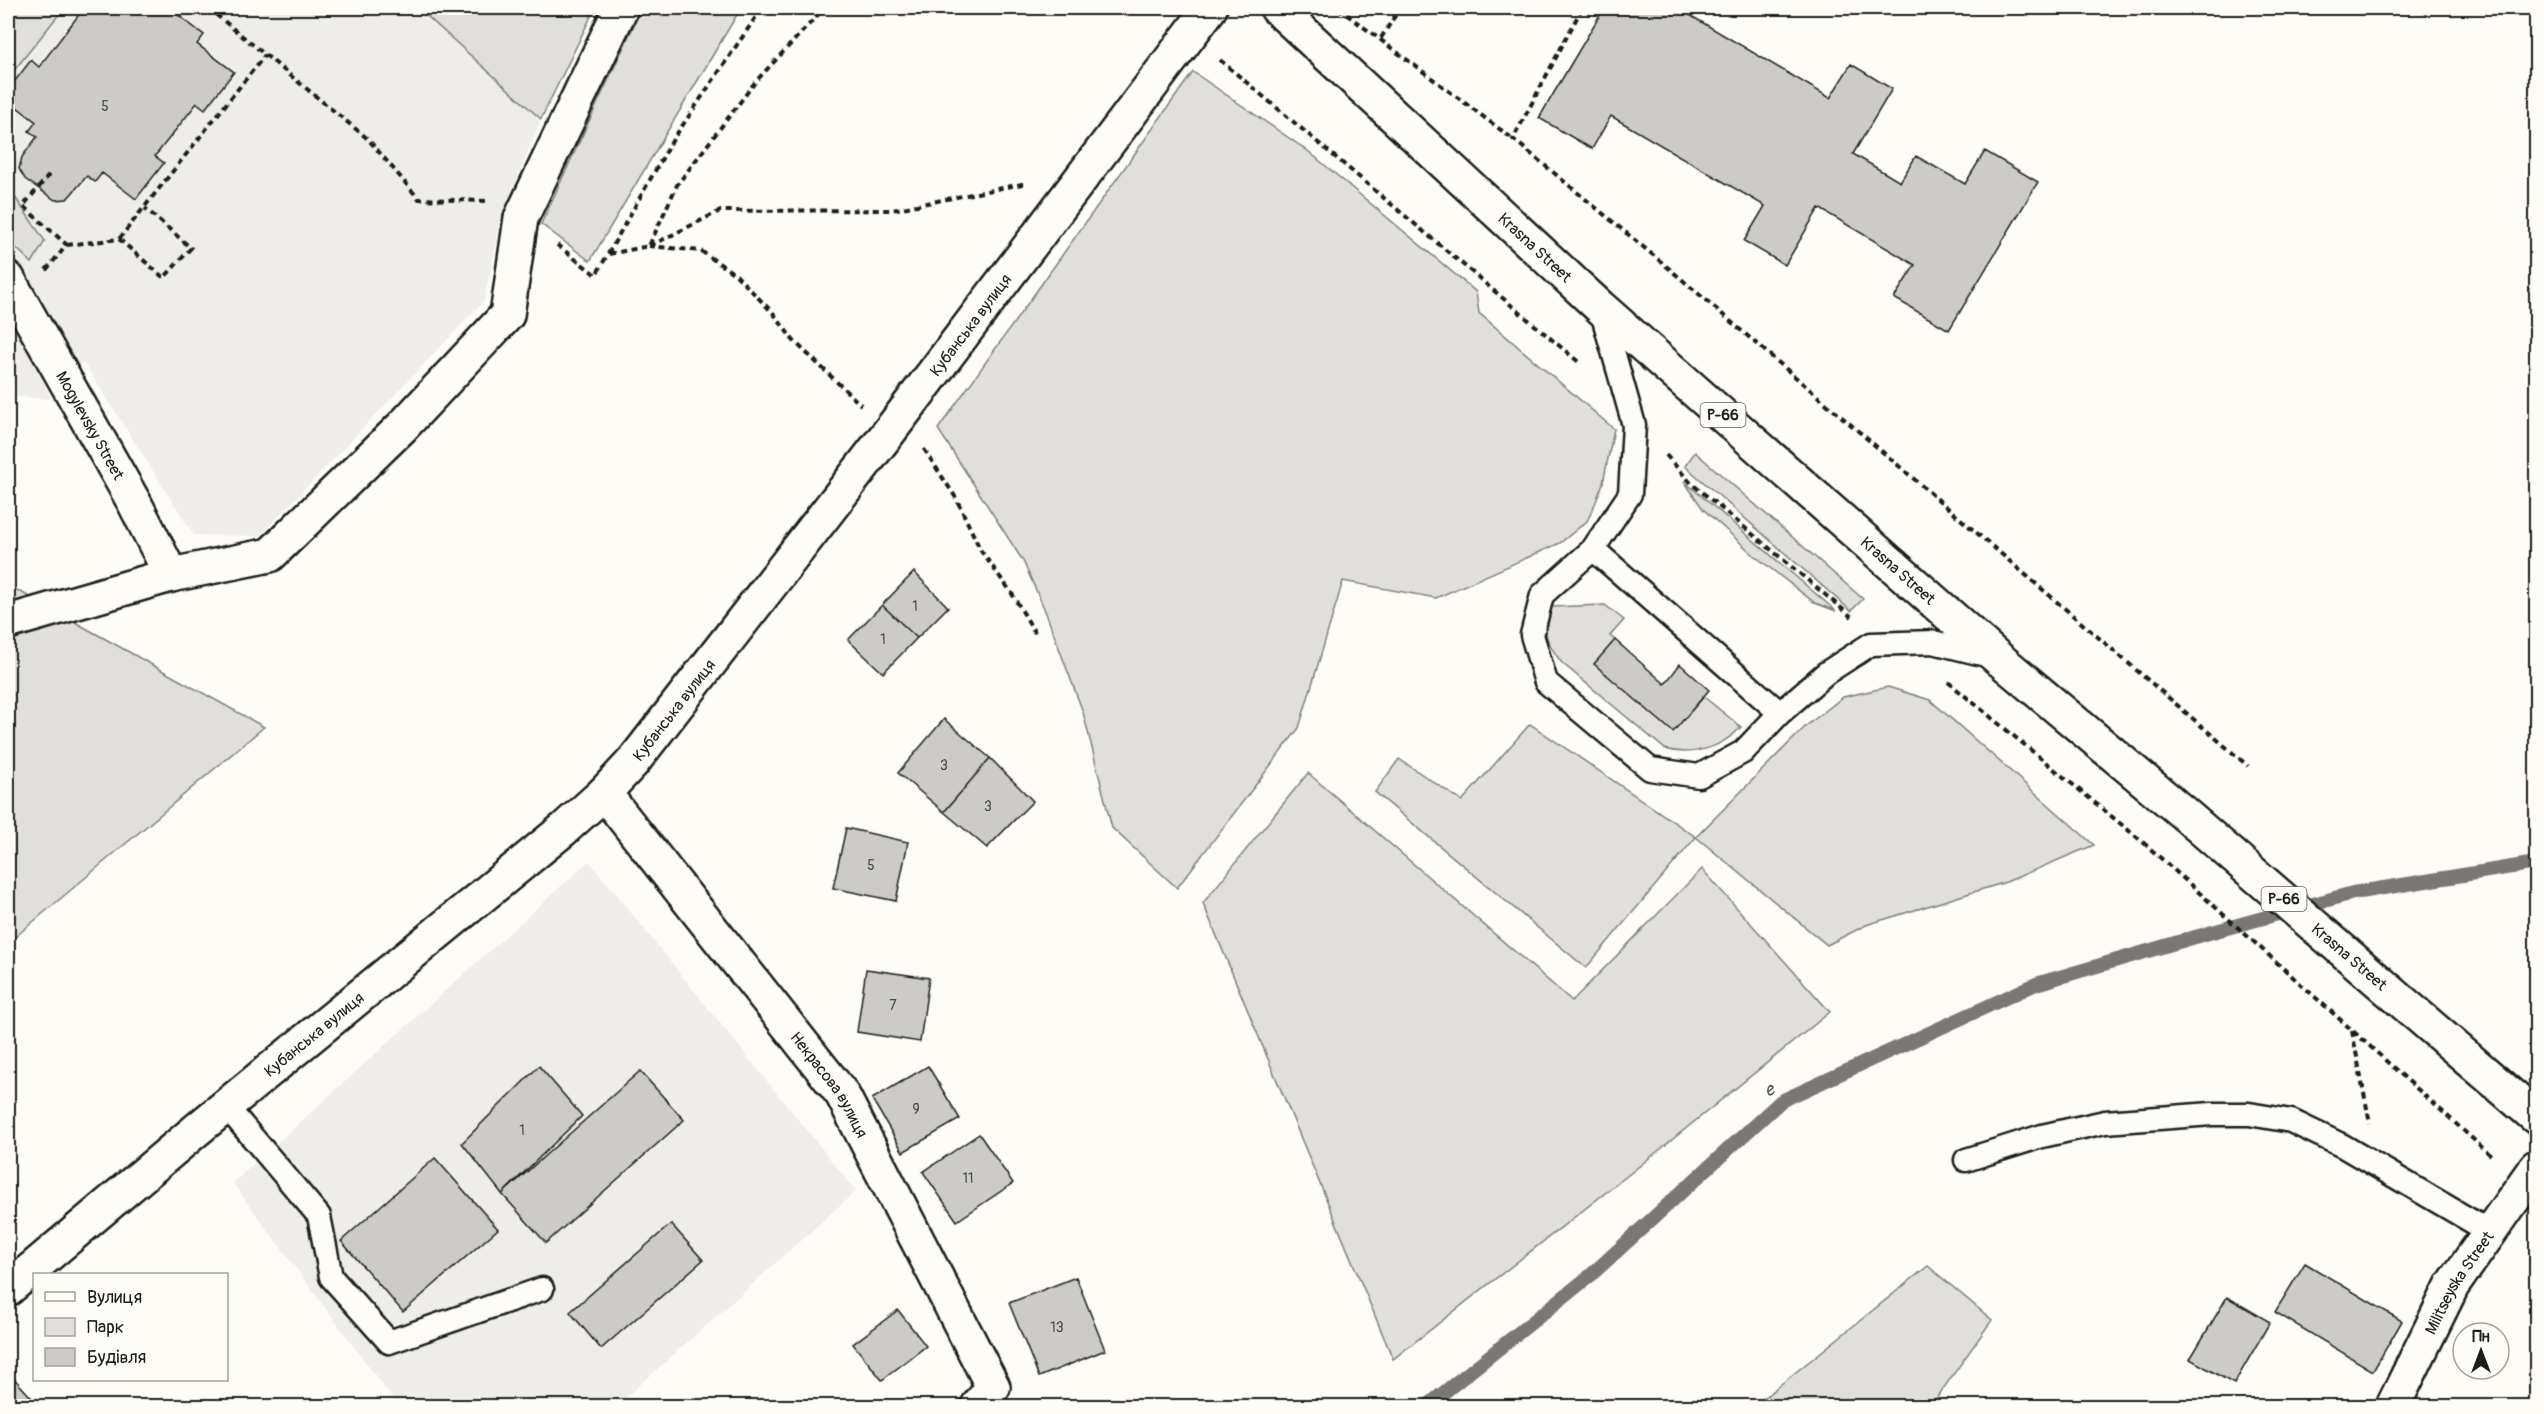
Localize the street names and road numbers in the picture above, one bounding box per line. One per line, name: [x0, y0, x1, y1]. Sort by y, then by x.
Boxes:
street label: Krasna Street: [1494, 209, 1576, 287]
street label: Кубанська вулиця: [926, 270, 1016, 381]
street label: Mogylevsky Street: [51, 368, 129, 484]
road number: Р-66: [1700, 403, 1746, 427]
street label: Krasna Street: [1856, 533, 1940, 610]
street label: Кубанська вулиця: [629, 656, 720, 765]
road number: Р-66: [2262, 887, 2306, 911]
street label: Krasna Street: [2307, 919, 2391, 996]
street label: Кубанська вулиця: [260, 988, 368, 1082]
street label: Некрасова вулиця: [786, 1028, 872, 1141]
street label: Militseyska Street: [2421, 1227, 2499, 1338]

